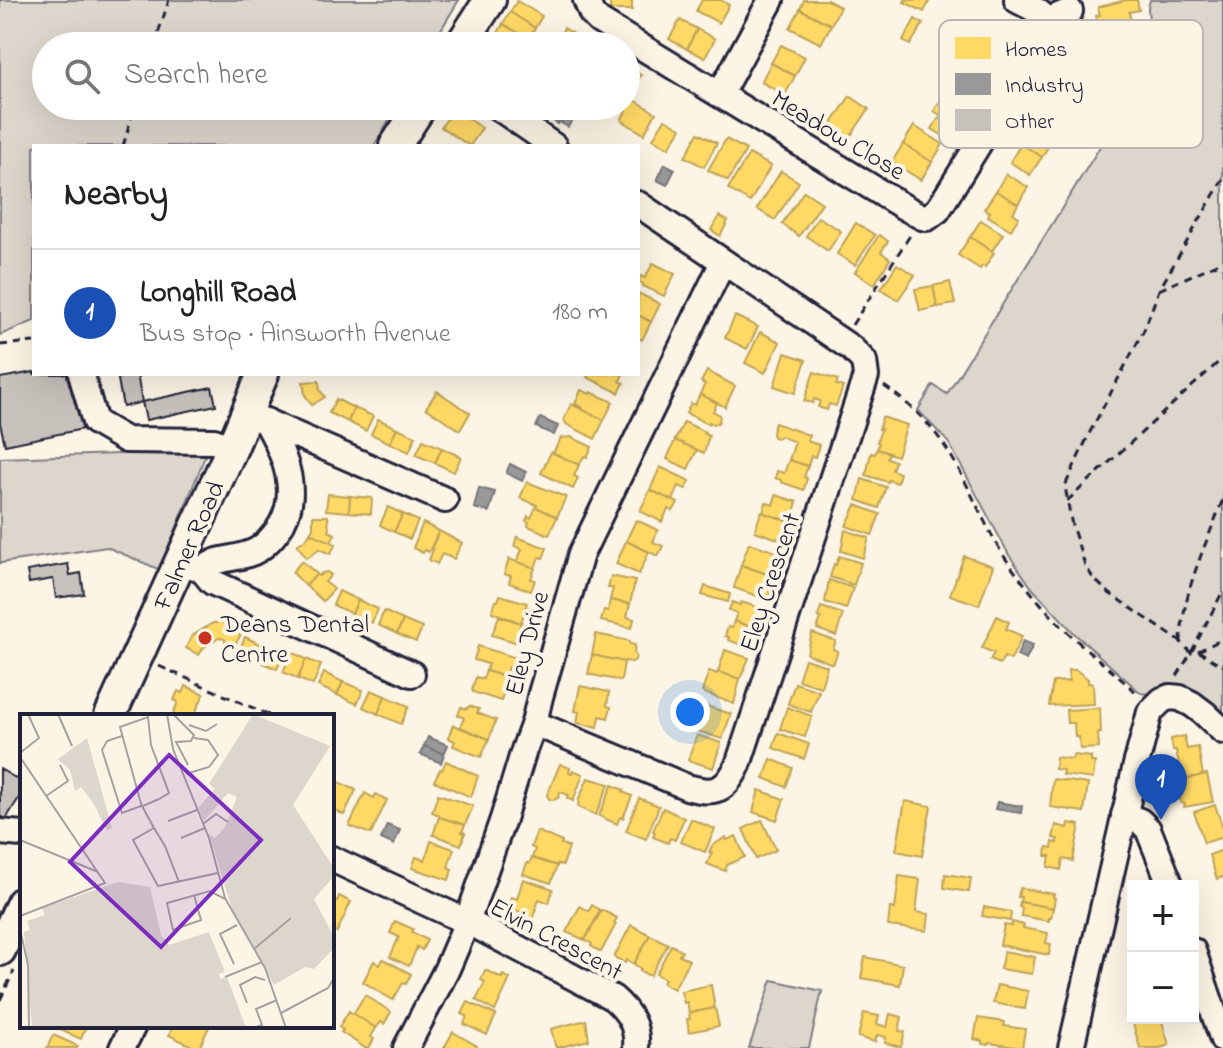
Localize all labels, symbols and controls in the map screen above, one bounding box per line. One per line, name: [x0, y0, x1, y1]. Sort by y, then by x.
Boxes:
legend: [939, 20, 1203, 148]
search box: [32, 32, 640, 120]
text: Homes: [1005, 35, 1067, 67]
icon: search: [60, 54, 104, 98]
text: Search here: [124, 54, 268, 98]
text: Industry: [1005, 71, 1084, 104]
street label: Meadow Close: [763, 82, 912, 192]
text: Other: [1005, 107, 1054, 139]
text: Nearby: [64, 171, 168, 221]
text: Longhill Road: [140, 272, 296, 316]
text: 1: [86, 294, 94, 332]
text: 180 m: [552, 294, 608, 332]
text: Bus stop · Ainsworth Avenue: [140, 316, 451, 354]
street label: Falmer Road: [145, 475, 236, 618]
street label: Eley Crescent: [731, 508, 812, 658]
street label: Eley Drive: [497, 587, 561, 700]
place label: Deans Dental Centre: [220, 607, 369, 675]
marker: Deans Dental Centre: [196, 629, 214, 647]
your location: [670, 692, 710, 732]
inset map: [20, 714, 334, 1028]
pin: 1: [1135, 754, 1187, 820]
map controls: [1127, 880, 1199, 1024]
button: +: [1127, 880, 1199, 952]
street label: Elvin Crescent: [482, 890, 629, 992]
button: −: [1127, 952, 1199, 1024]

